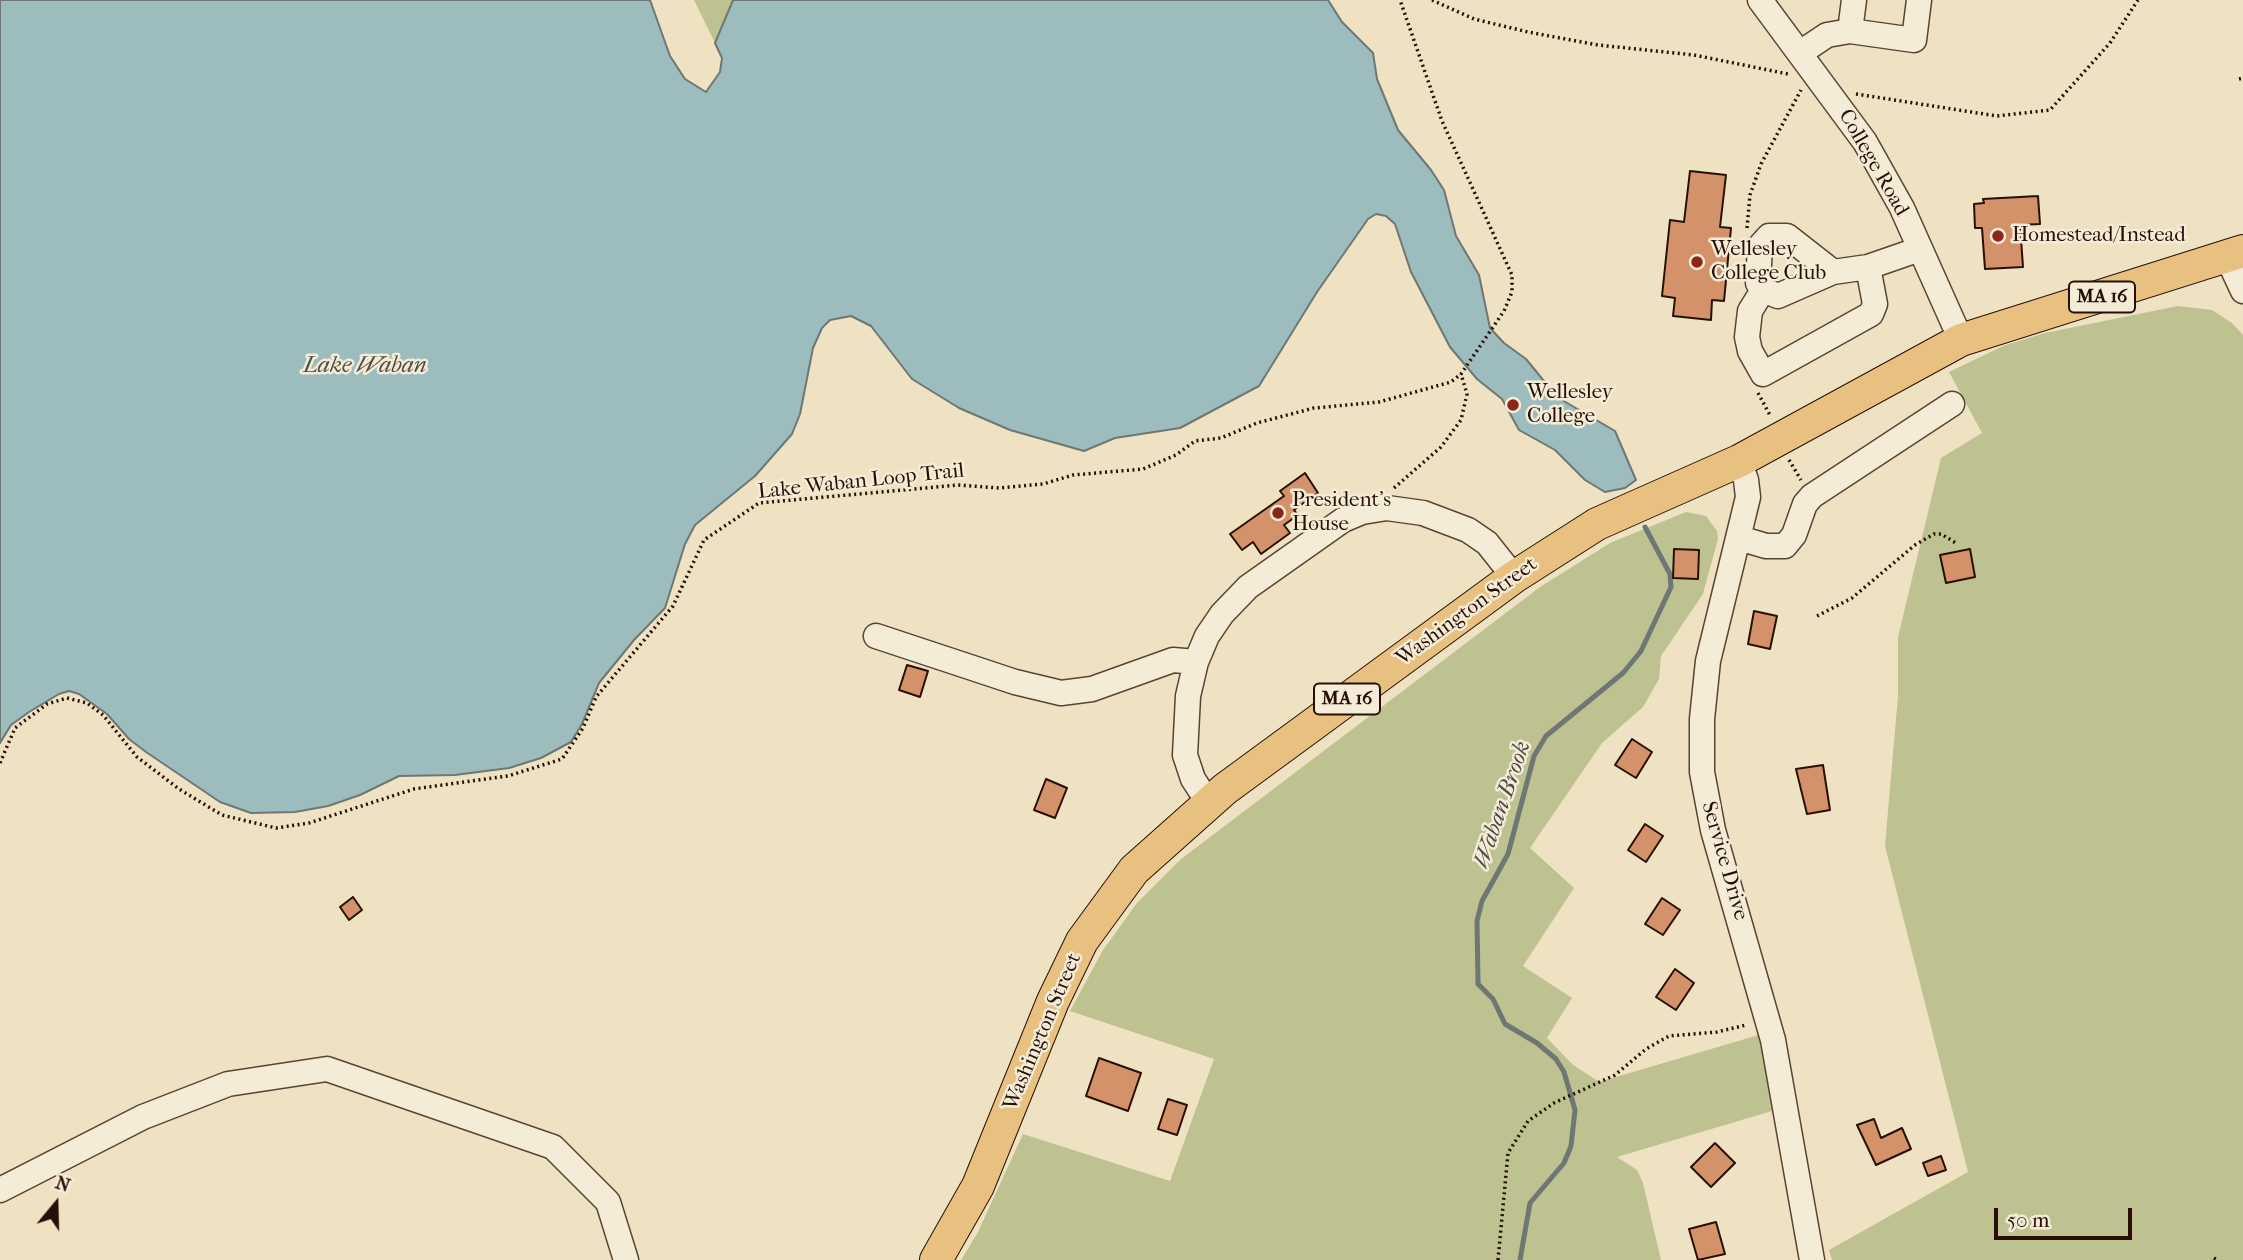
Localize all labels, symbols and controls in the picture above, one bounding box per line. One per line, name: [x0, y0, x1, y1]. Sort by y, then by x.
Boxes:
street label: College Road: [1832, 105, 1914, 221]
place label: Homestead/Instead: [2012, 223, 2186, 249]
marker: Homestead/Instead: [1990, 228, 2006, 244]
place label: Wellesley College Club: [1711, 237, 1826, 287]
marker: Wellesley College Club: [1689, 254, 1705, 270]
road number: MA 16: [2069, 282, 2135, 312]
water label: Lake Waban: [303, 352, 427, 380]
place label: Wellesley College: [1527, 380, 1613, 430]
marker: Wellesley College: [1505, 397, 1521, 413]
street label: Lake Waban Loop Trail: [757, 459, 965, 505]
place label: President's House: [1292, 488, 1391, 538]
marker: President's House: [1270, 505, 1286, 521]
street label: Washington Street: [1391, 552, 1543, 672]
road number: MA 16: [1314, 684, 1380, 714]
water label: Waban Brook: [1468, 738, 1538, 872]
street label: Service Drive: [1695, 799, 1753, 923]
street label: Washington Street: [999, 950, 1087, 1114]
north arrow: [21, 1169, 91, 1239]
text: N: [52, 1171, 73, 1197]
scale bar: [1998, 1194, 2136, 1238]
text: 50 m: [2007, 1208, 2050, 1232]

